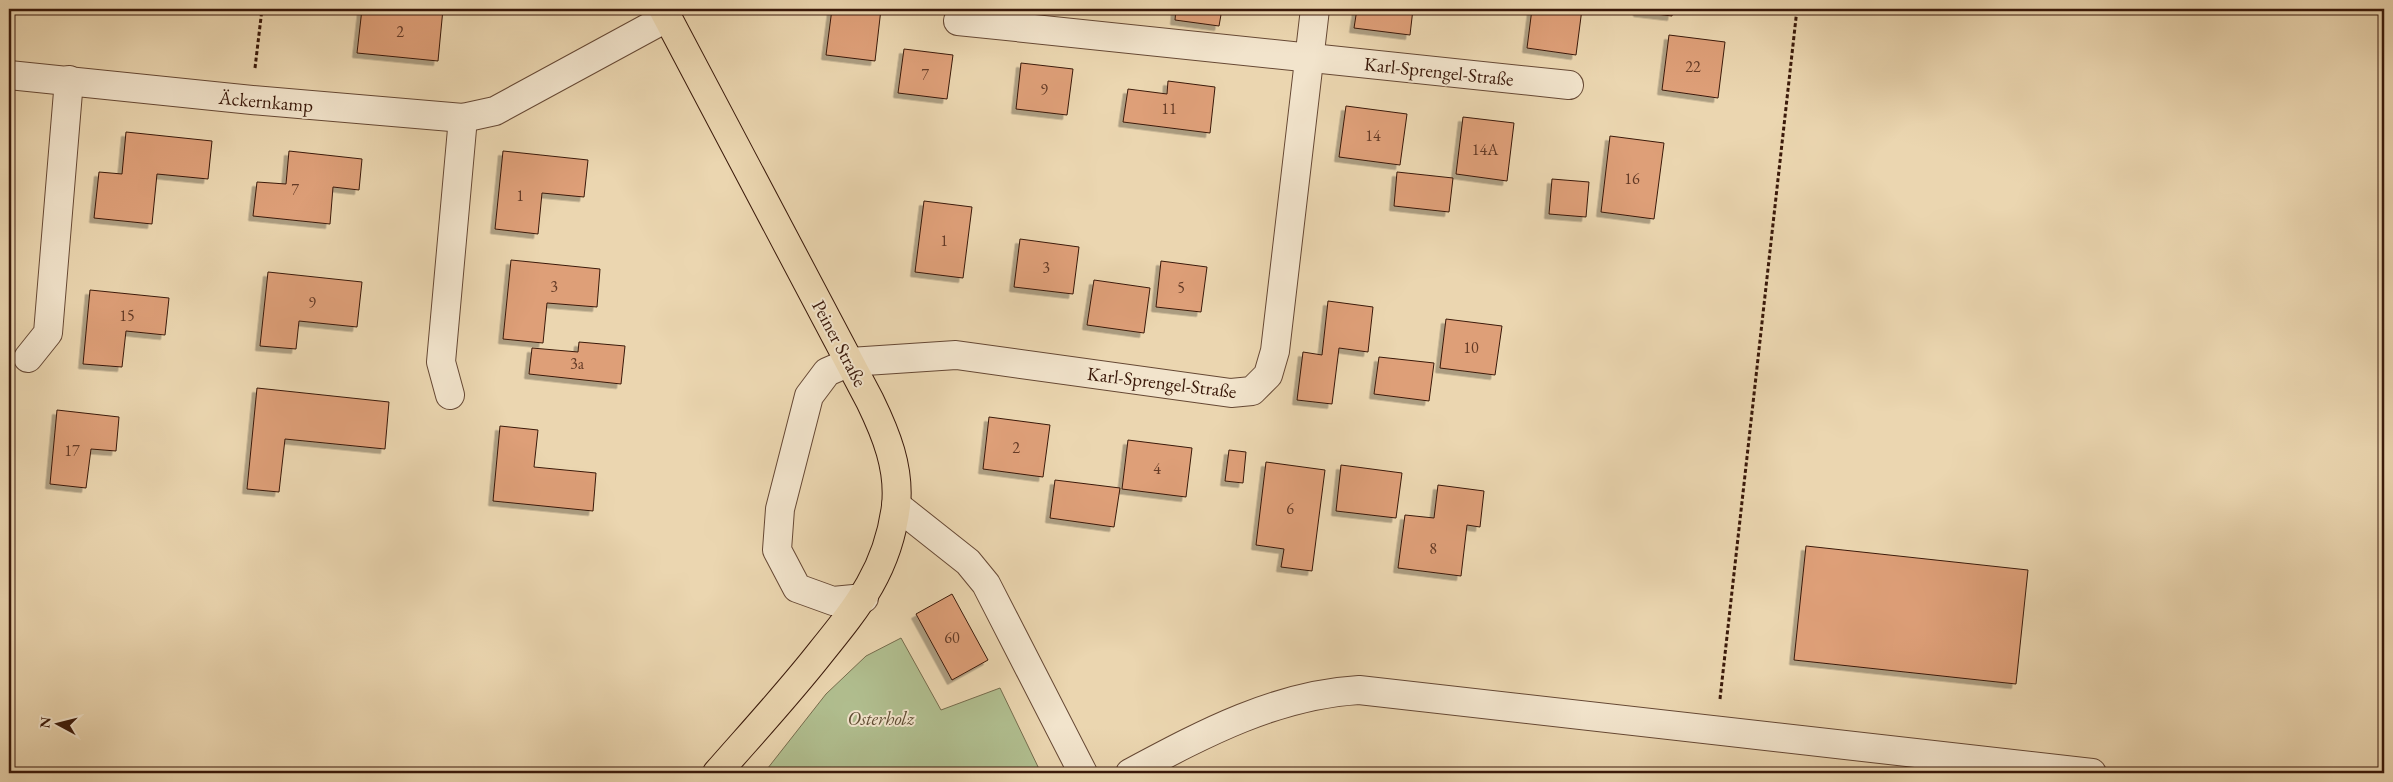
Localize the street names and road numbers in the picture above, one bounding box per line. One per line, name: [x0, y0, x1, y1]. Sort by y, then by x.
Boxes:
street label: Karl-Sprengel-Straße: [1363, 51, 1515, 92]
street label: Äckernkamp: [217, 85, 314, 118]
street label: Peiner Straße: [806, 295, 873, 391]
street label: Karl-Sprengel-Straße: [1086, 361, 1238, 404]

